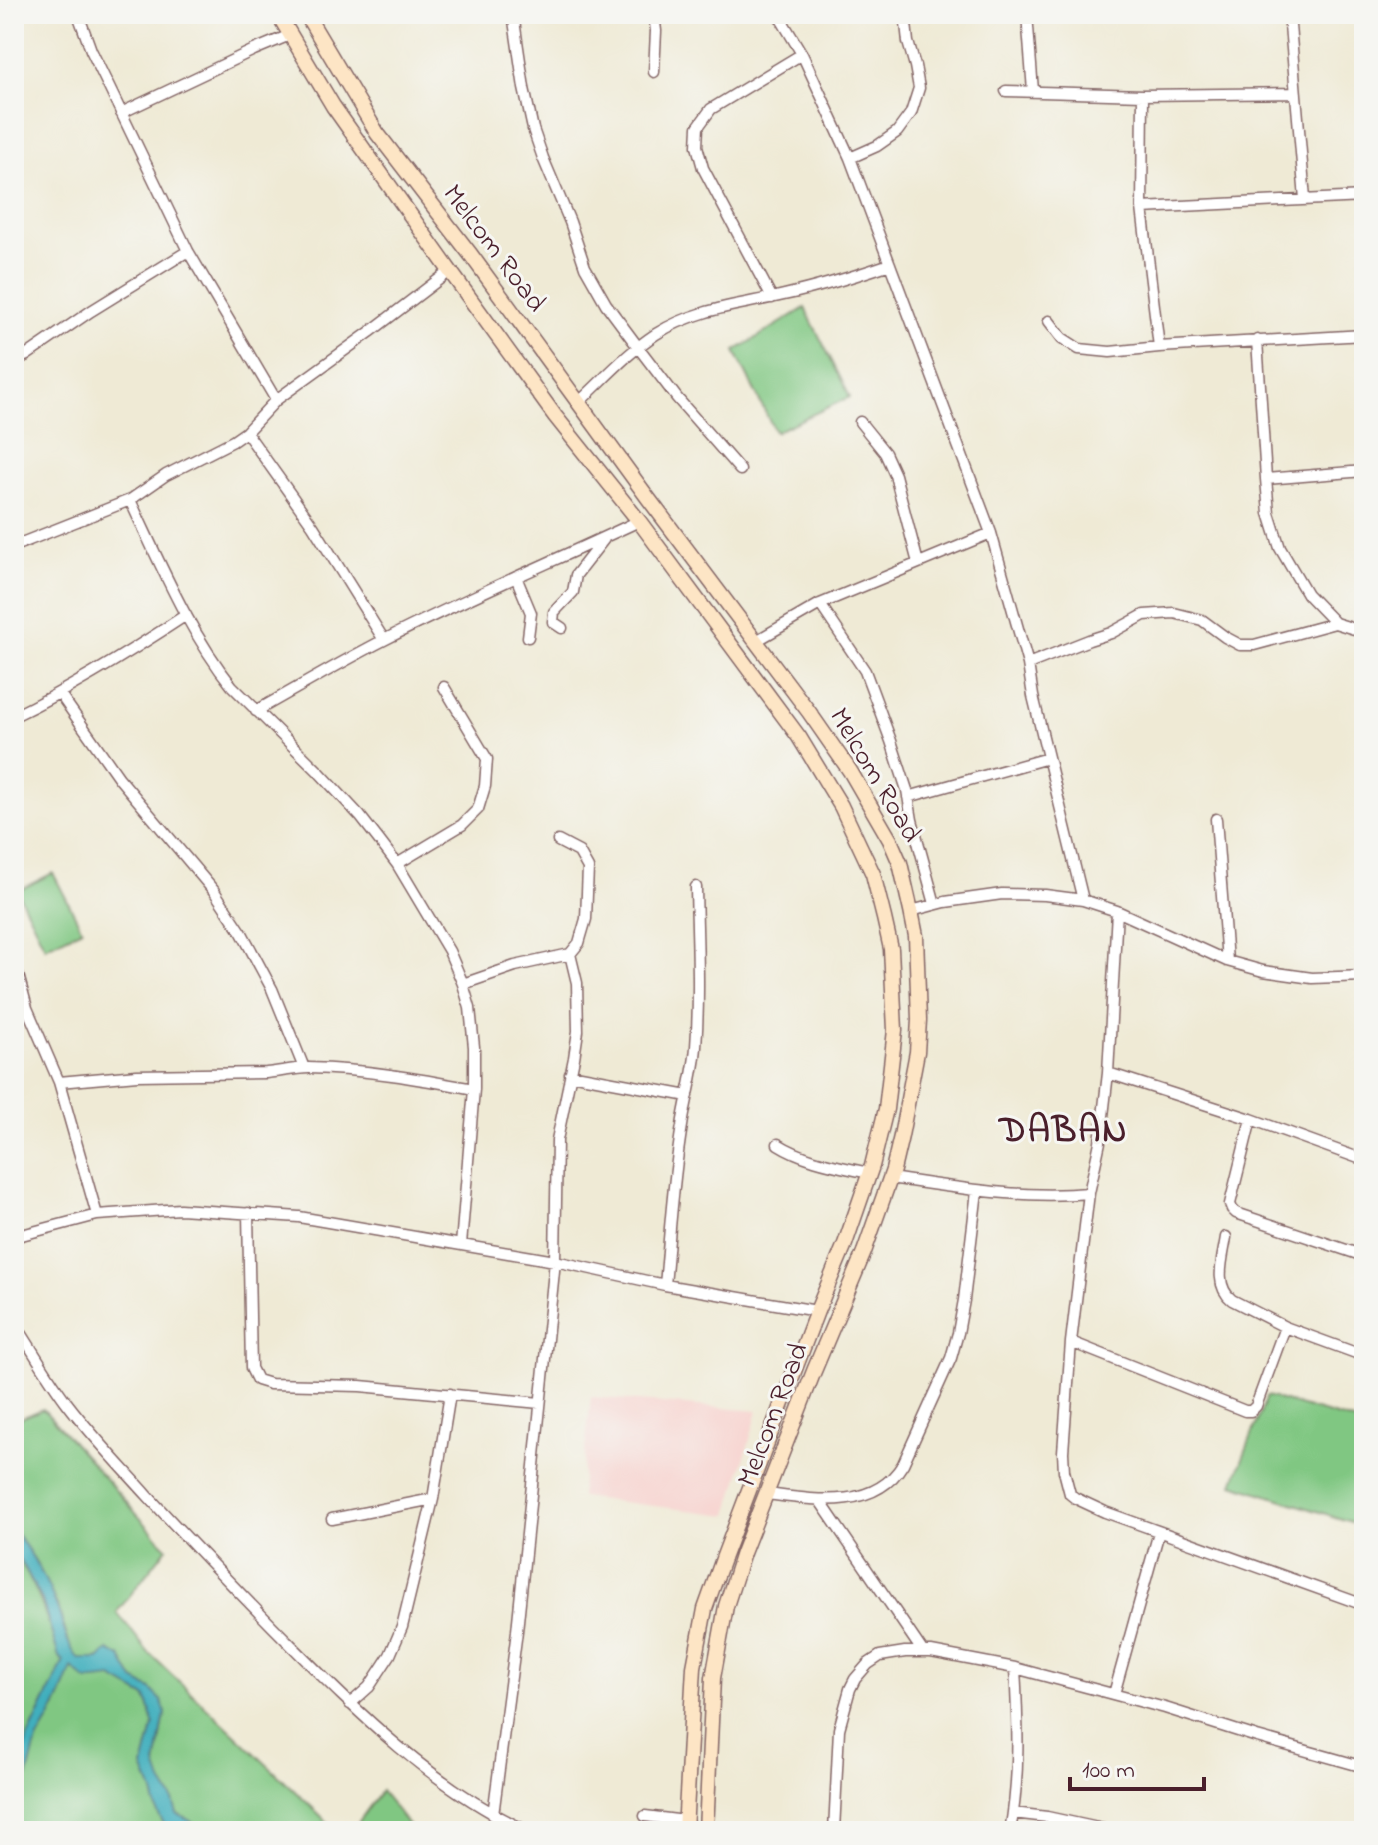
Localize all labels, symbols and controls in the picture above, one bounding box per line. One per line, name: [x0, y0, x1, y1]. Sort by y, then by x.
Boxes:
street label: Melcom Road: [431, 177, 555, 322]
street label: Melcom Road: [818, 701, 931, 851]
district label: DABAN: [997, 1106, 1129, 1159]
street label: Melcom Road: [728, 1337, 821, 1493]
scale bar: [1070, 1741, 1204, 1791]
text: 100 m: [1082, 1754, 1135, 1789]

